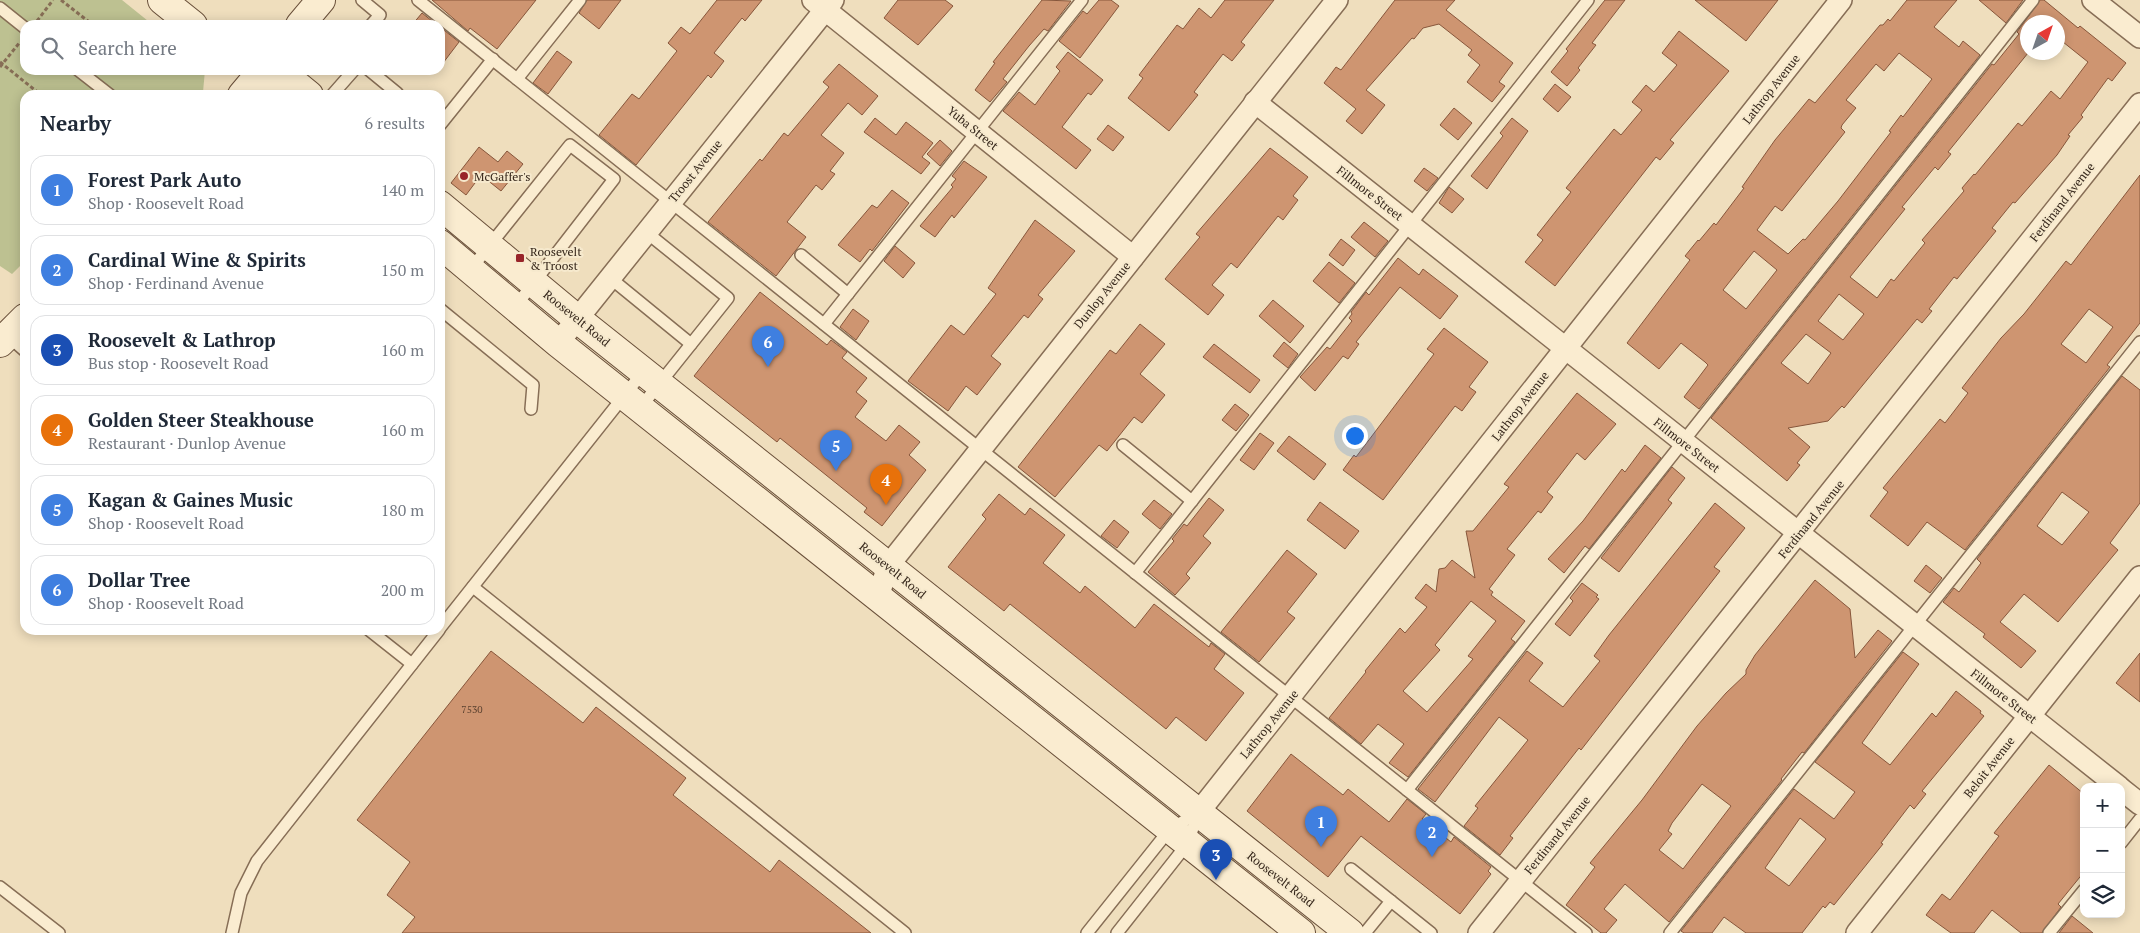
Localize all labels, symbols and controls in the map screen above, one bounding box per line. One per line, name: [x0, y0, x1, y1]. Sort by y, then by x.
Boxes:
north arrow: [2020, 15, 2065, 60]
search box: [20, 20, 445, 75]
icon: search: [38, 34, 66, 62]
text: Search here: [78, 35, 177, 60]
street label: Lathrop Avenue: [1739, 51, 1803, 127]
street label: Yuba Street: [945, 103, 1002, 153]
text: Nearby: [40, 109, 111, 137]
text: 6 results: [365, 112, 425, 134]
street label: Troost Avenue: [665, 137, 725, 205]
street label: Ferdinand Avenue: [2026, 159, 2098, 245]
street label: Fillmore Street: [1334, 162, 1407, 224]
text: Forest Park Auto: [88, 167, 241, 192]
place label: McGaffer's: [474, 169, 530, 184]
marker: McGaffer's: [458, 170, 470, 182]
text: 1: [52, 179, 62, 201]
text: 140 m: [381, 179, 424, 201]
text: Shop · Roosevelt Road: [88, 192, 244, 214]
place label: Roosevelt & Troost: [530, 244, 582, 273]
text: Cardinal Wine & Spirits: [88, 247, 306, 272]
marker: Roosevelt & Troost: [514, 252, 526, 264]
text: 2: [52, 259, 62, 281]
text: 150 m: [381, 259, 424, 281]
street label: Dunlop Avenue: [1071, 259, 1133, 331]
text: Shop · Ferdinand Avenue: [88, 272, 264, 294]
street label: Roosevelt Road: [541, 287, 614, 350]
pin: 6: [752, 326, 784, 367]
text: Roosevelt & Lathrop: [88, 327, 276, 352]
text: 3: [52, 339, 62, 361]
text: 160 m: [381, 339, 424, 361]
text: Bus stop · Roosevelt Road: [88, 352, 269, 374]
street label: Lathrop Avenue: [1488, 368, 1552, 444]
text: Golden Steer Steakhouse: [88, 407, 314, 432]
street label: Fillmore Street: [1651, 414, 1724, 476]
text: 4: [52, 419, 62, 441]
text: 160 m: [381, 419, 424, 441]
your location: [1342, 423, 1368, 449]
pin: 5: [820, 430, 852, 471]
text: Restaurant · Dunlop Avenue: [88, 432, 286, 454]
pin: 4: [870, 464, 902, 505]
street label: Ferdinand Avenue: [1775, 477, 1847, 561]
text: Kagan & Gaines Music: [88, 487, 293, 512]
text: 5: [52, 499, 62, 521]
text: 180 m: [381, 499, 424, 521]
text: Shop · Roosevelt Road: [88, 512, 244, 534]
street label: Roosevelt Road: [857, 539, 930, 602]
text: Dollar Tree: [88, 567, 191, 592]
text: 6: [52, 579, 62, 601]
text: 200 m: [381, 579, 424, 601]
text: Shop · Roosevelt Road: [88, 592, 244, 614]
street label: Fillmore Street: [1968, 665, 2041, 727]
street label: Lathrop Avenue: [1237, 687, 1301, 761]
house number: 7530: [461, 703, 483, 716]
street label: Beloit Avenue: [1960, 733, 2018, 801]
map controls: [2080, 783, 2125, 918]
button: +: [2080, 783, 2125, 828]
street label: Ferdinand Avenue: [1521, 793, 1593, 877]
pin: 1: [1305, 806, 1337, 847]
pin: 2: [1416, 816, 1448, 857]
button: −: [2080, 828, 2125, 873]
pin: 3: [1200, 839, 1232, 880]
street label: Roosevelt Road: [1244, 848, 1318, 910]
button: layers: [2080, 873, 2125, 918]

